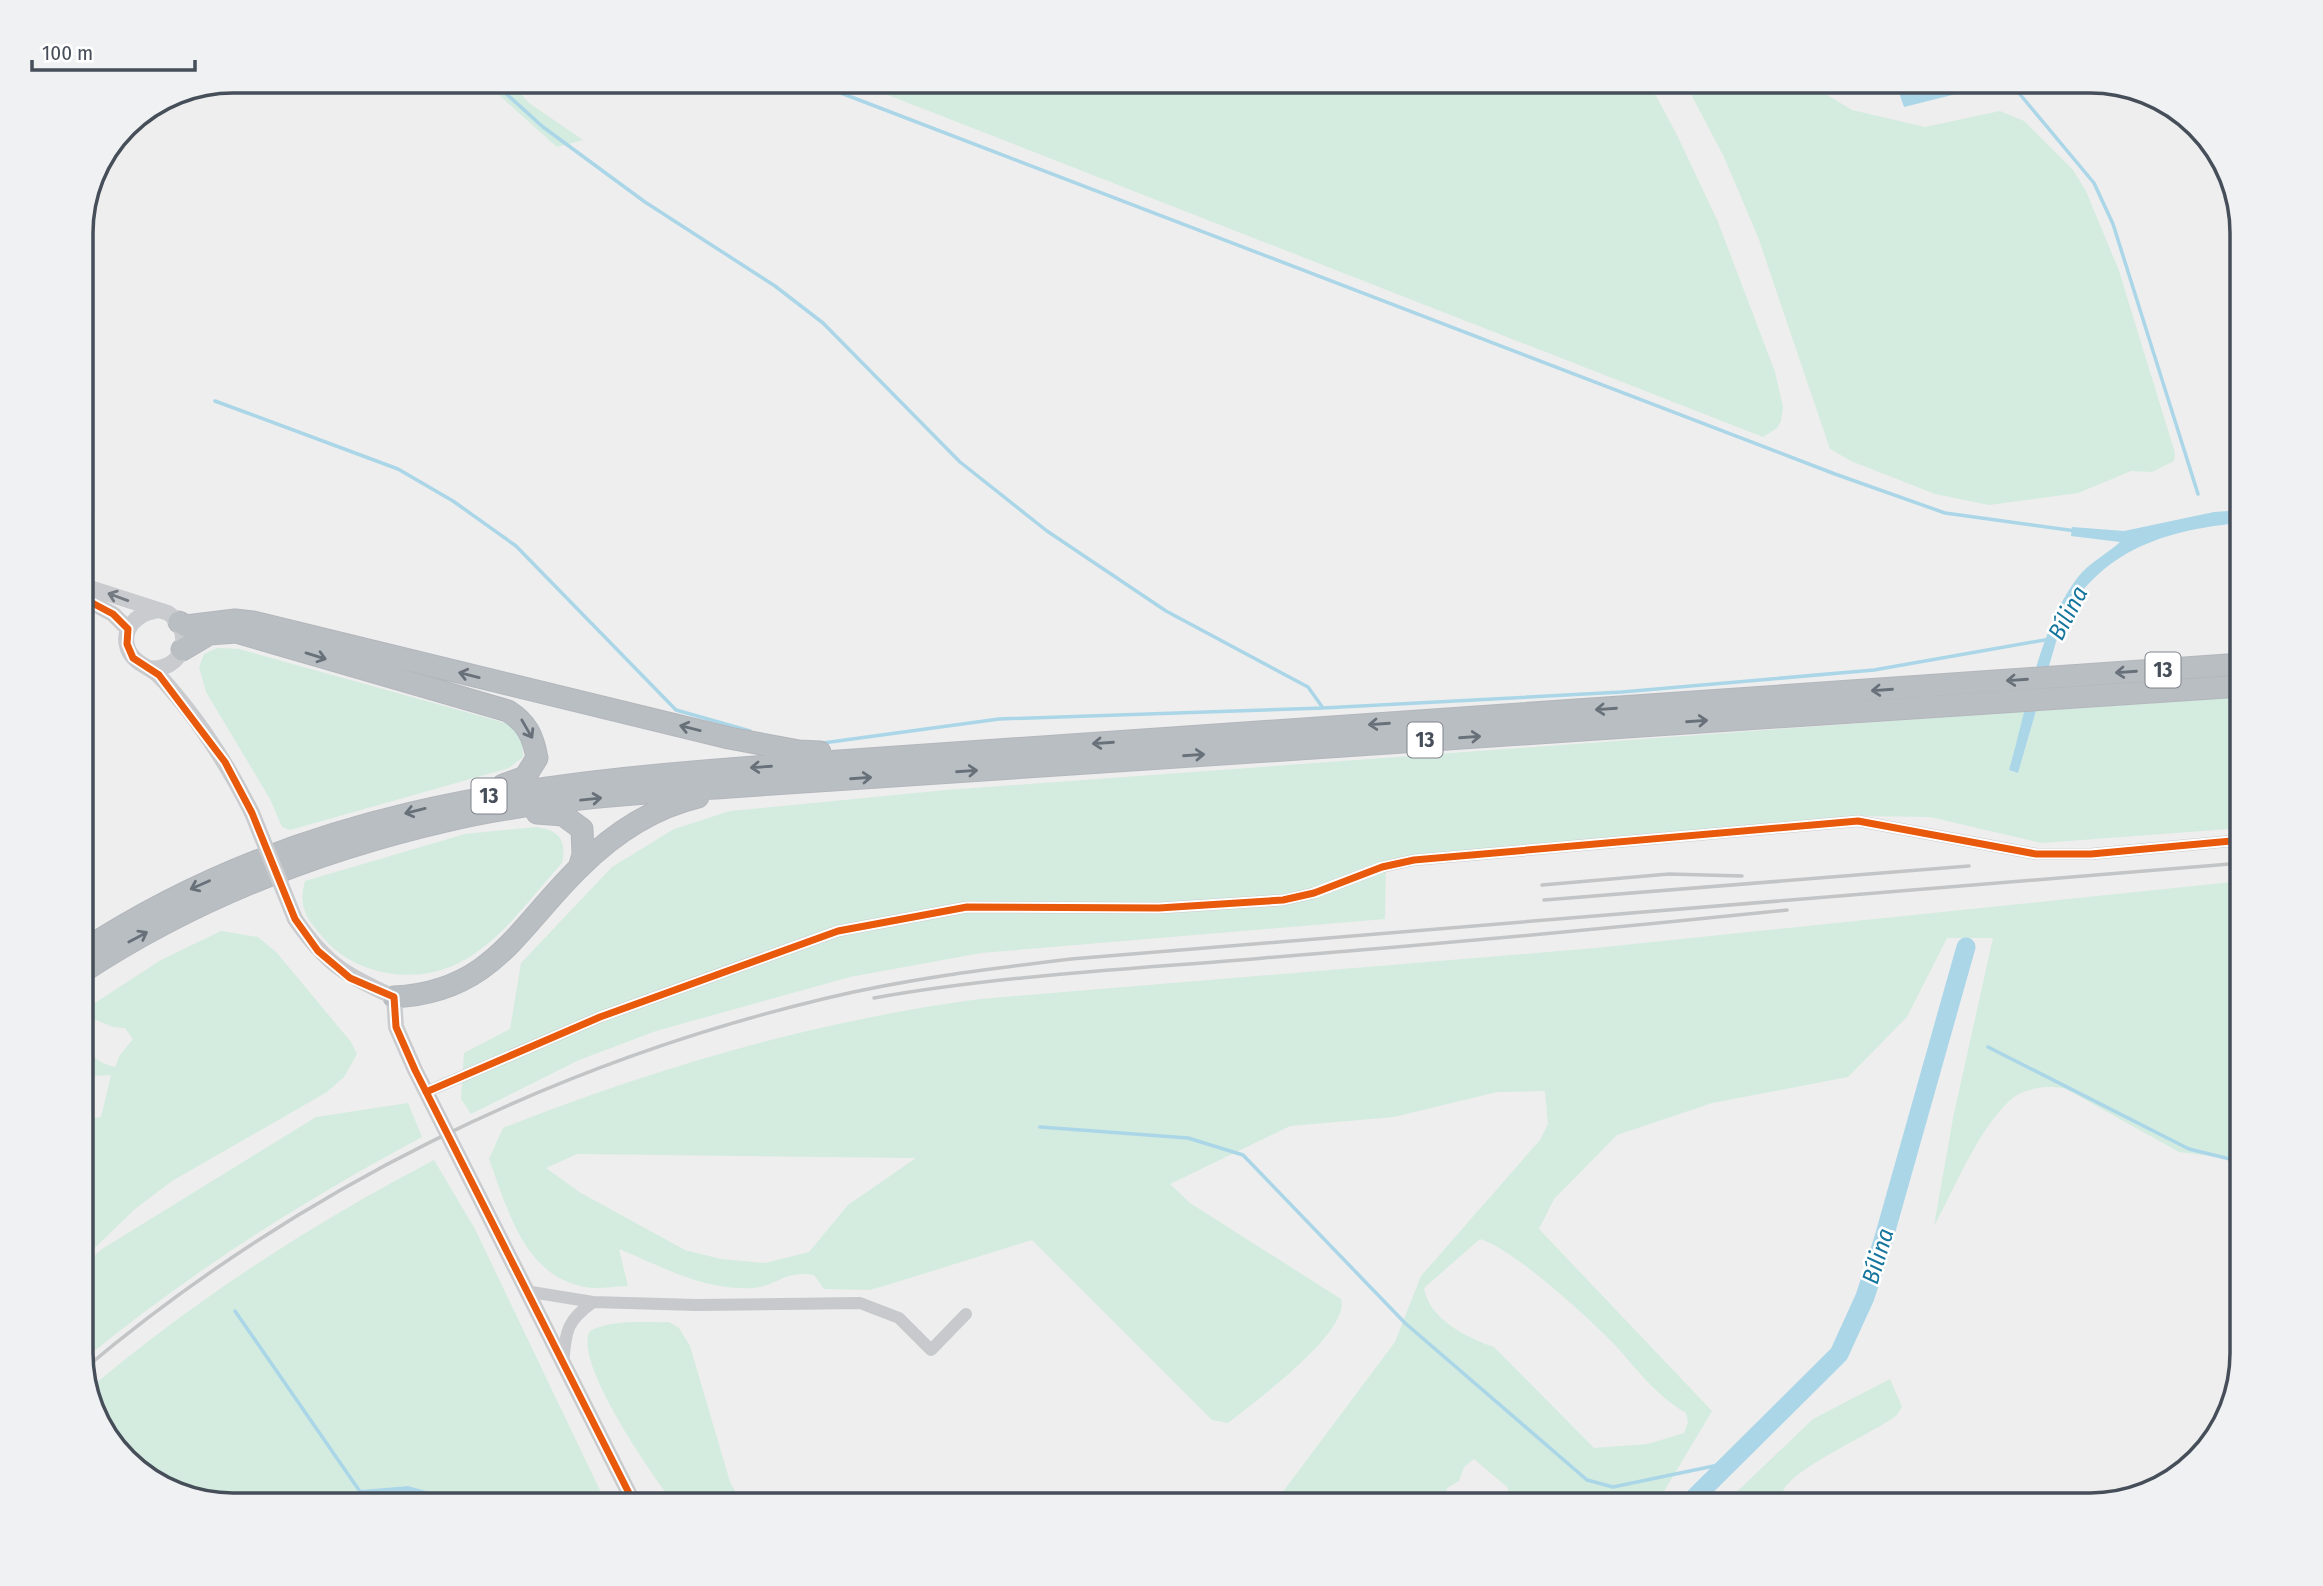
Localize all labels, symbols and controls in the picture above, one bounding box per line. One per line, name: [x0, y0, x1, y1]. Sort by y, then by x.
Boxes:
scale bar: [32, 28, 194, 72]
text: 100 m: [42, 40, 93, 66]
water label: Bílina: [2042, 581, 2094, 645]
one-way arrow: [107, 590, 129, 603]
one-way arrow: [305, 650, 327, 663]
road number: 13: [2146, 652, 2180, 688]
one-way arrow: [2114, 666, 2137, 679]
one-way arrow: [458, 668, 481, 681]
one-way arrow: [2006, 674, 2029, 687]
one-way arrow: [1870, 683, 1893, 696]
one-way arrow: [1595, 703, 1617, 716]
one-way arrow: [1685, 715, 1708, 728]
one-way arrow: [1367, 718, 1390, 731]
one-way arrow: [520, 719, 534, 739]
one-way arrow: [679, 721, 702, 735]
road number: 13: [1408, 722, 1442, 758]
one-way arrow: [1458, 730, 1481, 743]
one-way arrow: [1092, 737, 1115, 750]
one-way arrow: [1182, 749, 1205, 762]
one-way arrow: [750, 760, 773, 773]
one-way arrow: [955, 764, 978, 777]
one-way arrow: [850, 771, 873, 784]
road number: 13: [472, 778, 506, 814]
one-way arrow: [579, 792, 602, 805]
one-way arrow: [404, 805, 427, 818]
one-way arrow: [190, 879, 211, 892]
one-way arrow: [128, 930, 148, 944]
water label: Bílina: [1856, 1225, 1900, 1287]

